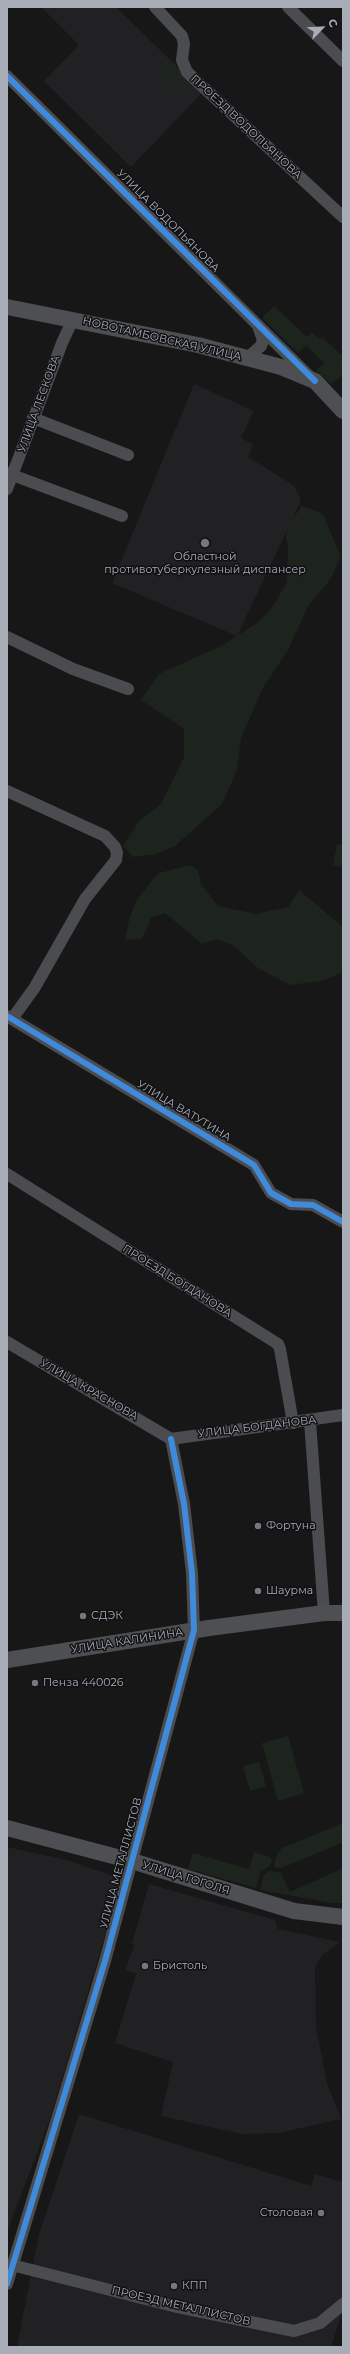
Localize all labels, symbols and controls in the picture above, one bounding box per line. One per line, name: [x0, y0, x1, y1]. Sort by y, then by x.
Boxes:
north arrow: [302, 8, 342, 48]
text: С: [325, 17, 341, 30]
street label: ПРОЕЗД ВОДОПЬЯНОВА: [188, 72, 304, 182]
street label: УЛИЦА ВОДОПЬЯНОВА: [114, 167, 222, 275]
street label: НОВОТАМБОВСКАЯ УЛИЦА: [81, 314, 243, 364]
street label: УЛИЦА ЛЕСКОВА: [15, 354, 63, 454]
marker: Областной противотуберкулезный диспансер: [199, 537, 211, 549]
place label: Областной противотуберкулезный диспансер: [104, 550, 306, 576]
street label: УЛИЦА ВАТУТИНА: [135, 1078, 233, 1144]
street label: ПРОЕЗД БОГДАНОВА: [120, 1242, 234, 1320]
street label: УЛИЦА КРАСНОВА: [38, 1357, 140, 1423]
street label: УЛИЦА БОГДАНОВА: [197, 1413, 317, 1441]
place label: Фортуна: [266, 1519, 316, 1533]
marker: Фортуна: [253, 1521, 263, 1531]
place label: Шаурма: [266, 1584, 313, 1598]
marker: Шаурма: [253, 1586, 263, 1596]
place label: СДЭК: [91, 1609, 123, 1623]
marker: СДЭК: [78, 1611, 88, 1621]
street label: УЛИЦА КАЛИНИНА: [70, 1626, 184, 1656]
place label: Пенза 440026: [43, 1676, 123, 1690]
marker: Пенза 440026: [30, 1678, 40, 1688]
street label: УЛИЦА МЕТАЛЛИСТОВ: [97, 1796, 145, 1930]
street label: УЛИЦА ГОГОЛЯ: [141, 1858, 231, 1898]
place label: Бристоль: [153, 1959, 207, 1973]
marker: Бристоль: [140, 1961, 150, 1971]
place label: Столовая: [260, 2206, 313, 2220]
marker: Столовая: [316, 2208, 326, 2218]
place label: КПП: [182, 2279, 208, 2293]
marker: КПП: [169, 2281, 179, 2291]
street label: ПРОЕЗД МЕТАЛЛИСТОВ: [110, 2284, 252, 2328]

